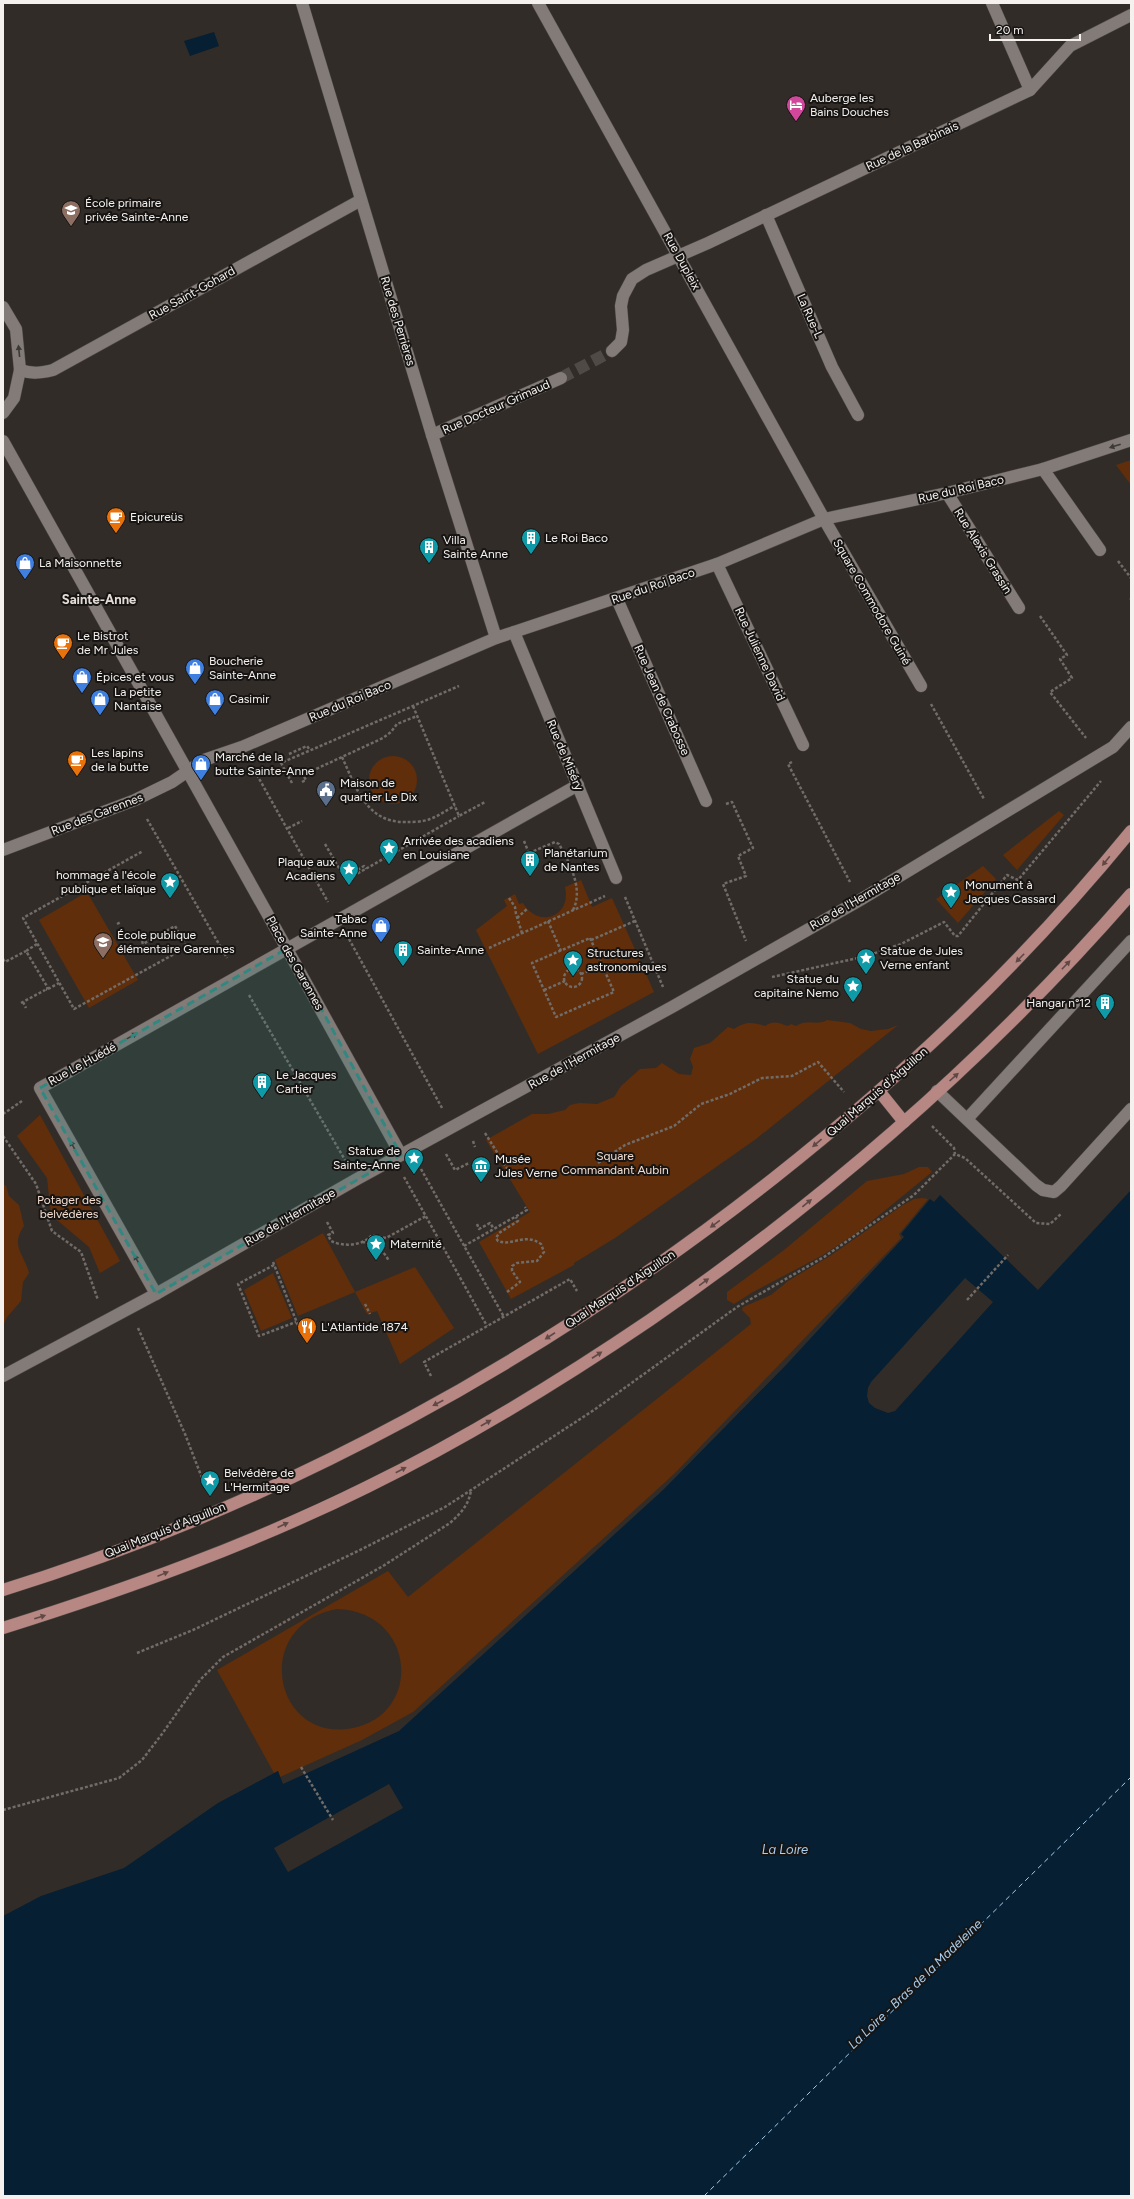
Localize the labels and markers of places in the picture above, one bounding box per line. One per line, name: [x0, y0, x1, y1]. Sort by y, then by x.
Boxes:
place label: Auberge les Bains Douches: [810, 91, 889, 119]
hotel icon: Auberge les Bains Douches: [785, 94, 807, 122]
place label: École primaire privée Sainte-Anne: [85, 196, 189, 224]
school or university icon: École primaire privée Sainte-Anne: [60, 199, 82, 227]
cafe icon: Epicureüs: [105, 506, 127, 534]
place label: Epicureüs: [130, 510, 183, 524]
building icon: Le Roi Baco: [520, 527, 542, 555]
place label: Le Roi Baco: [545, 531, 608, 545]
place label: Villa Sainte Anne: [443, 533, 509, 561]
building icon: Villa Sainte Anne: [418, 536, 440, 564]
shop icon: La Maisonnette: [14, 552, 36, 580]
place label: La Maisonnette: [39, 556, 122, 570]
place label: Le Bistrot de Mr Jules: [77, 629, 139, 657]
cafe icon: Le Bistrot de Mr Jules: [52, 632, 74, 660]
place label: Boucherie Sainte-Anne: [209, 654, 277, 682]
shop icon: Boucherie Sainte-Anne: [184, 657, 206, 685]
shop icon: Épices et vous: [71, 666, 93, 694]
place label: Épices et vous: [96, 670, 174, 684]
place label: La petite Nantaise: [114, 685, 162, 713]
shop icon: La petite Nantaise: [89, 688, 111, 716]
shop icon: Casimir: [204, 688, 226, 716]
place label: Casimir: [229, 692, 269, 706]
place label: Les lapins de la butte: [91, 746, 149, 774]
cafe icon: Les lapins de la butte: [66, 749, 88, 777]
place label: Marché de la butte Sainte-Anne: [215, 750, 315, 778]
shop icon: Marché de la butte Sainte-Anne: [190, 753, 212, 781]
place label: Maison de quartier Le Dix: [340, 776, 417, 804]
public building icon: Maison de quartier Le Dix: [315, 779, 337, 807]
place label: Arrivée des acadiens en Louisiane: [403, 834, 514, 862]
place icon: Arrivée des acadiens en Louisiane: [378, 837, 400, 865]
place label: Planétarium de Nantes: [544, 846, 607, 874]
building icon: Planétarium de Nantes: [519, 849, 541, 877]
place label: Plaque aux Acadiens: [278, 855, 335, 883]
place icon: Plaque aux Acadiens: [338, 858, 360, 886]
place label: hommage à l'école publique et laïque: [56, 868, 156, 896]
place icon: hommage à l'école publique et laïque: [159, 871, 181, 899]
place label: Monument à Jacques Cassard: [965, 878, 1056, 906]
place icon: Monument à Jacques Cassard: [940, 881, 962, 909]
place label: Tabac Sainte-Anne: [300, 912, 367, 940]
shop icon: Tabac Sainte-Anne: [370, 915, 392, 943]
place label: École publique élémentaire Garennes: [117, 928, 235, 956]
school or university icon: École publique élémentaire Garennes: [92, 931, 114, 959]
building icon: Sainte-Anne: [392, 939, 414, 967]
place label: Sainte-Anne: [417, 943, 485, 957]
place label: Statue de Jules Verne enfant: [880, 944, 963, 972]
place label: Structures astronomiques: [587, 946, 667, 974]
place icon: Statue de Jules Verne enfant: [855, 947, 877, 975]
place icon: Structures astronomiques: [562, 949, 584, 977]
place label: Statue du capitaine Nemo: [754, 972, 839, 1000]
place icon: Statue du capitaine Nemo: [842, 975, 864, 1003]
building icon: Hangar n°12: [1094, 992, 1116, 1020]
place label: Hangar n°12: [1026, 996, 1091, 1010]
place label: Le Jacques Cartier: [276, 1068, 337, 1096]
building icon: Le Jacques Cartier: [251, 1071, 273, 1099]
place label: Statue de Sainte-Anne: [333, 1144, 400, 1172]
place icon: Statue de Sainte-Anne: [403, 1147, 425, 1175]
place label: Musée Jules Verne: [495, 1152, 558, 1180]
museum icon: Musée Jules Verne: [470, 1155, 492, 1183]
place icon: Maternité: [365, 1233, 387, 1261]
place label: Maternité: [390, 1237, 442, 1251]
restaurant icon: L'Atlantide 1874: [296, 1316, 318, 1344]
place label: L'Atlantide 1874: [321, 1320, 408, 1334]
place label: Belvédère de L'Hermitage: [224, 1466, 294, 1494]
place icon: Belvédère de L'Hermitage: [199, 1469, 221, 1497]

